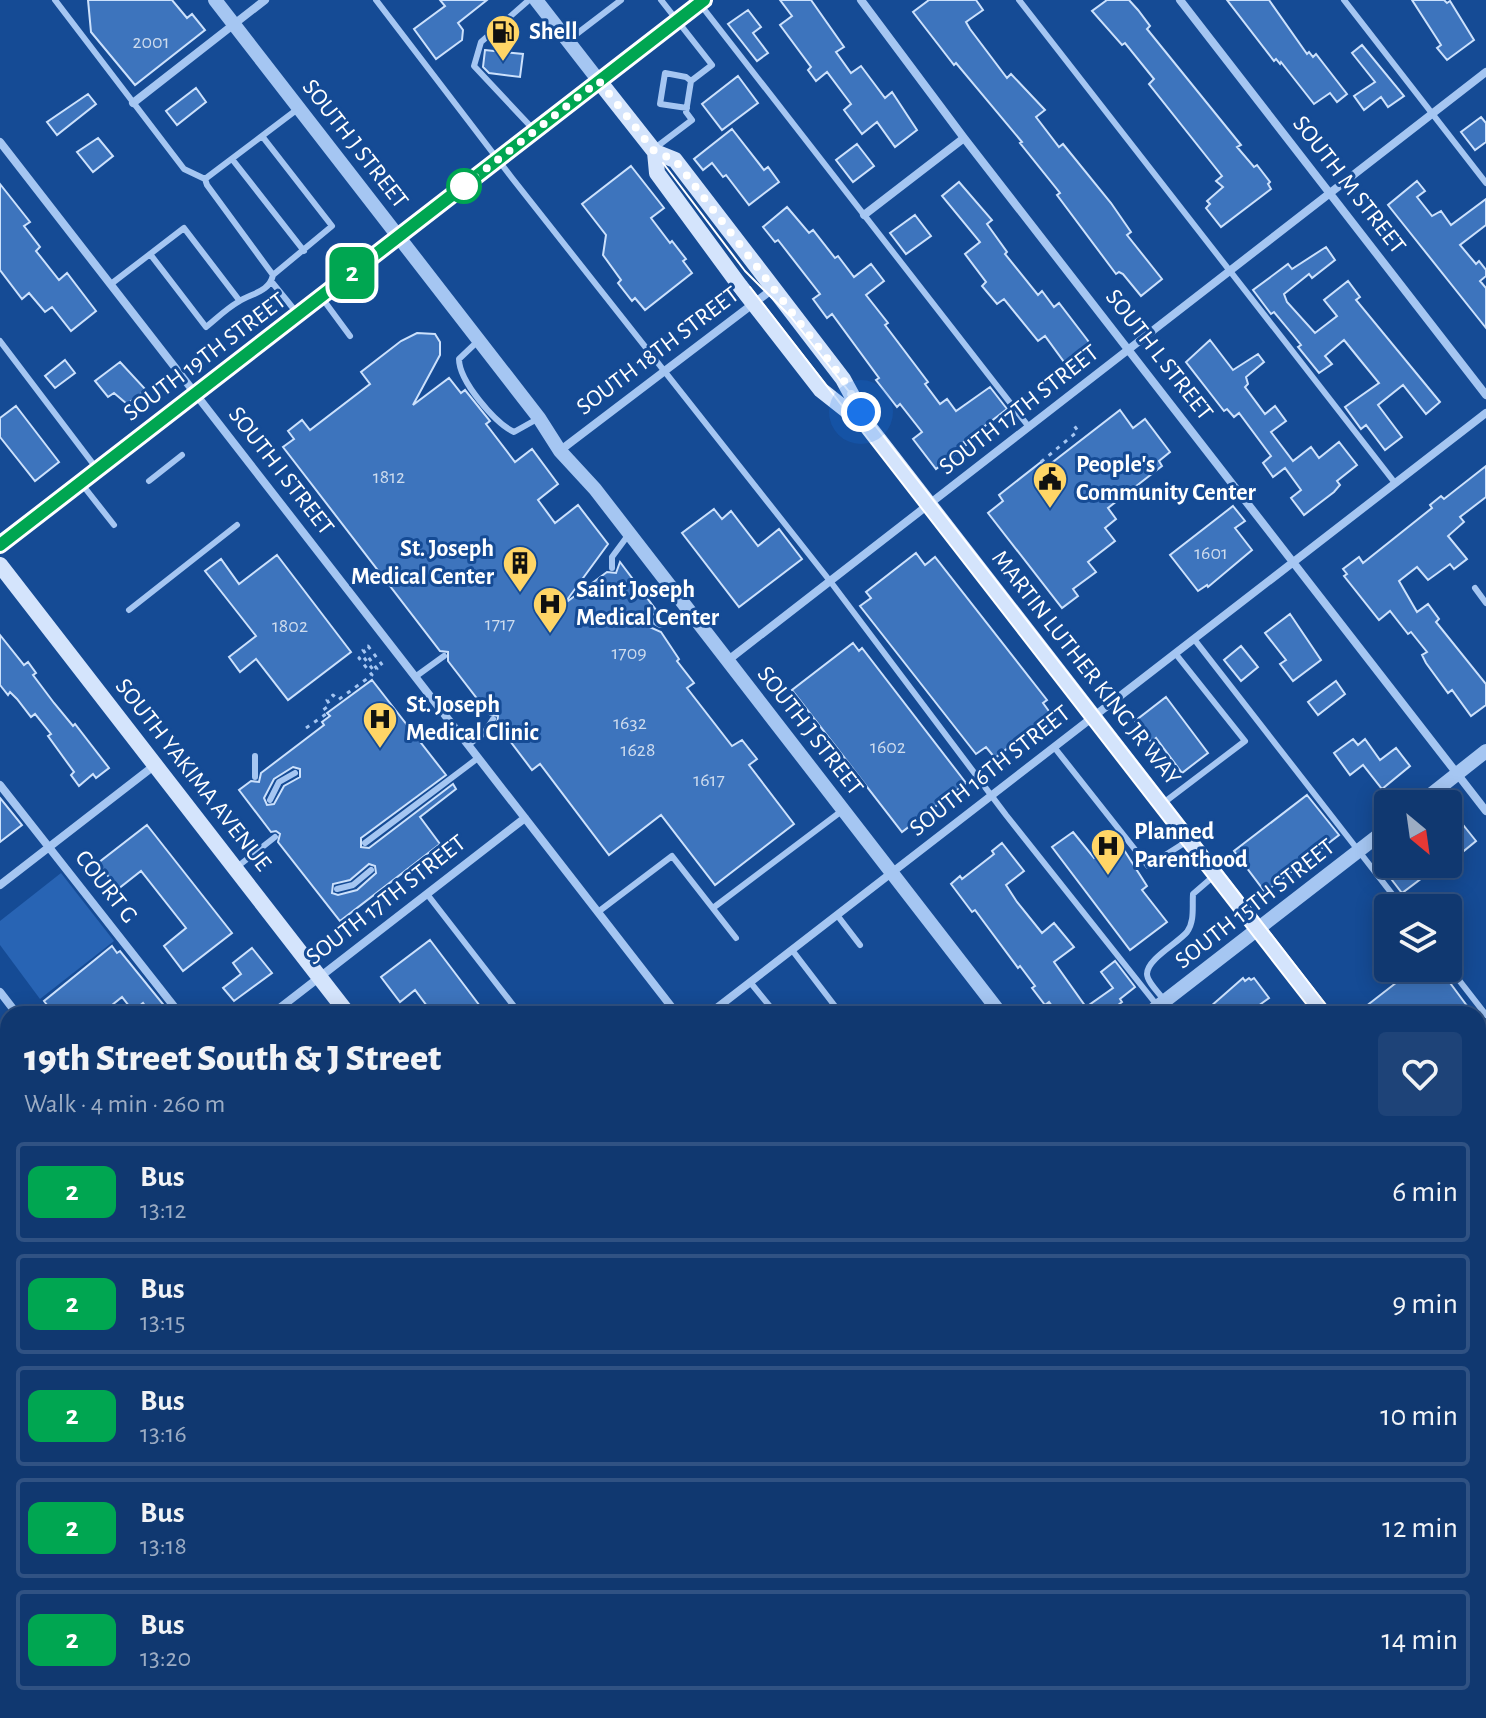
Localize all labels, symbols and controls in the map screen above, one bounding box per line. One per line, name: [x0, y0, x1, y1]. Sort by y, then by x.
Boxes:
fuel station icon: Shell: [484, 13, 522, 63]
place label: Shell: [529, 20, 577, 44]
house number: 2001: [132, 32, 170, 52]
street label: SOUTH J STREET: [298, 75, 413, 213]
street label: SOUTH M STREET: [1288, 112, 1410, 259]
unlabelled marker: [447, 169, 481, 203]
line badge: 2: [326, 247, 378, 299]
text: 2: [345, 259, 359, 287]
street label: SOUTH 18TH STREET: [572, 282, 744, 420]
street label: SOUTH L STREET: [1101, 285, 1217, 425]
street label: SOUTH 19TH STREET: [119, 288, 291, 426]
street label: SOUTH 17TH STREET: [935, 340, 1103, 480]
your location: [841, 392, 881, 432]
street label: SOUTH I STREET: [224, 403, 338, 540]
place label: People's Community Center: [1076, 453, 1256, 505]
public building icon: People's Community Center: [1031, 460, 1069, 510]
house number: 1812: [373, 467, 405, 487]
place label: St. Joseph Medical Center: [351, 537, 495, 589]
house number: 1601: [1194, 543, 1228, 563]
building icon: St. Joseph Medical Center: [501, 544, 539, 594]
street label: MARTIN LUTHER KING JR WAY: [987, 546, 1185, 790]
place label: Saint Joseph Medical Center: [576, 578, 720, 630]
hospital icon: Saint Joseph Medical Center: [531, 585, 569, 635]
house number: 1717: [485, 614, 515, 634]
house number: 1802: [272, 616, 308, 636]
house number: 1709: [611, 643, 647, 663]
street label: SOUTH J STREET: [753, 662, 868, 800]
street label: SOUTH YAKIMA AVENUE: [111, 674, 276, 876]
place label: St. Joseph Medical Clinic: [406, 693, 539, 745]
hospital icon: St. Joseph Medical Clinic: [361, 700, 399, 750]
street label: SOUTH 16TH STREET: [905, 701, 1075, 841]
house number: 1632: [613, 713, 647, 733]
house number: 1602: [870, 737, 906, 757]
house number: 1628: [621, 740, 655, 760]
house number: 1617: [693, 770, 725, 790]
north arrow: [1374, 790, 1462, 878]
map controls: [1374, 790, 1462, 982]
place label: Planned Parenthood: [1134, 820, 1248, 872]
hospital icon: Planned Parenthood: [1089, 827, 1127, 877]
street label: SOUTH 17TH STREET: [302, 830, 470, 970]
street label: SOUTH 15TH STREET: [1171, 834, 1339, 974]
street label: COURT G: [70, 846, 142, 928]
button: layers: [1374, 894, 1462, 982]
button: heart: [1378, 1032, 1462, 1116]
text: 19th Street South & J Street: [24, 1040, 441, 1078]
text: Walk · 4 min · 260 m: [24, 1091, 225, 1117]
text: Bus: [140, 1162, 185, 1192]
text: 6 min: [1392, 1177, 1458, 1207]
text: 2: [65, 1178, 79, 1206]
text: 13:12: [140, 1197, 186, 1223]
text: Bus: [140, 1274, 185, 1304]
text: 9 min: [1392, 1289, 1458, 1319]
text: 2: [65, 1290, 79, 1318]
text: 13:15: [140, 1309, 185, 1335]
text: Bus: [140, 1386, 185, 1416]
text: 10 min: [1380, 1401, 1458, 1431]
text: 2: [65, 1402, 79, 1430]
text: 13:16: [140, 1421, 187, 1447]
text: Bus: [140, 1498, 185, 1528]
text: 12 min: [1382, 1513, 1458, 1543]
text: 2: [65, 1514, 79, 1542]
text: 13:18: [140, 1533, 187, 1559]
text: Bus: [140, 1610, 185, 1640]
text: 14 min: [1382, 1625, 1458, 1655]
text: 2: [65, 1626, 79, 1654]
text: 13:20: [140, 1645, 191, 1671]

